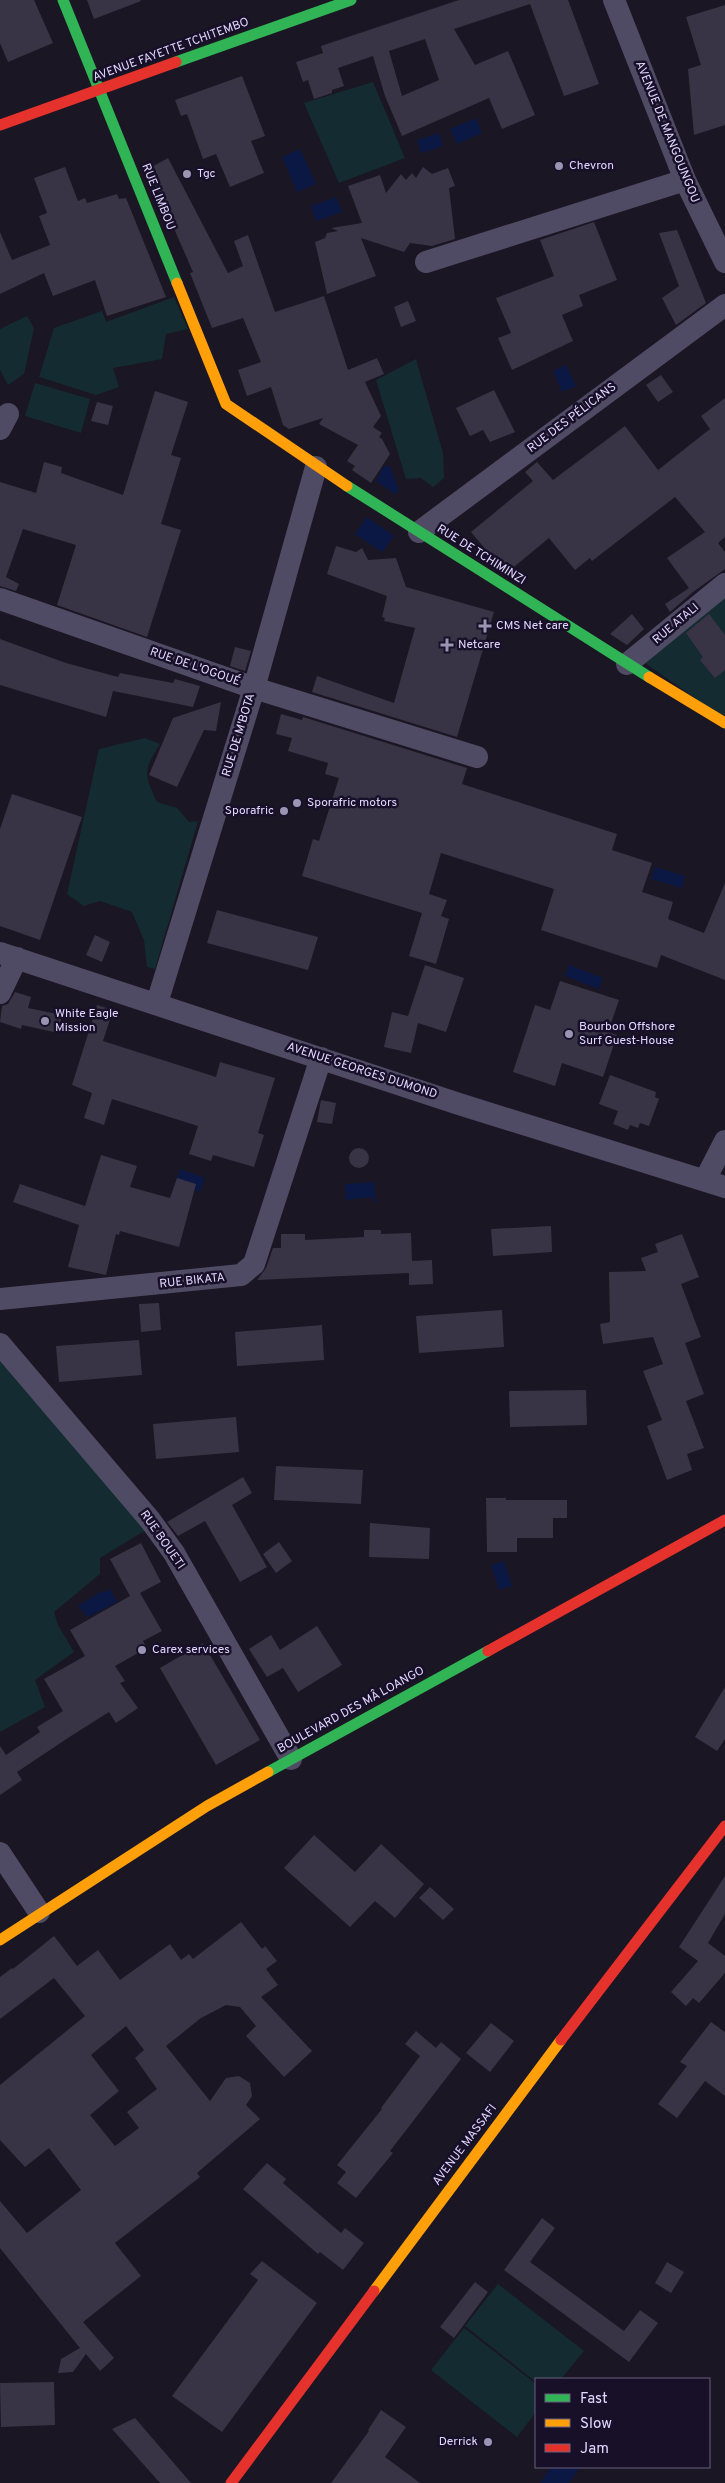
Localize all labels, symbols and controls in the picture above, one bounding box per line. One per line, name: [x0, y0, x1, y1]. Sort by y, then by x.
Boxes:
street label: AVENUE FAYETTE TCHITEMBO: [91, 14, 251, 86]
street label: AVENUE DE MANGOUNGOU: [631, 59, 703, 205]
place label: Chevron: [569, 158, 614, 174]
marker: Chevron: [553, 160, 565, 172]
street label: RUE LIMBOU: [137, 161, 179, 233]
place label: Tgc: [197, 166, 216, 182]
marker: Tgc: [181, 168, 193, 180]
street label: RUE DES PÉLICANS: [524, 379, 620, 457]
street label: RUE DE TCHIMINZI: [434, 521, 528, 589]
street label: RUE ATALI: [649, 600, 703, 648]
place label: CMS Net care: [496, 618, 569, 634]
marker: CMS Net care: [478, 619, 492, 633]
place label: Netcare: [458, 637, 500, 653]
marker: Netcare: [440, 638, 454, 652]
street label: RUE DE L'OGOUÉ: [148, 644, 242, 690]
street label: RUE DE M'BOTA: [219, 691, 259, 779]
place label: Sporafric motors: [307, 795, 397, 811]
marker: Sporafric motors: [291, 797, 303, 809]
place label: Sporafric: [225, 803, 274, 819]
marker: Sporafric: [278, 805, 290, 817]
place label: White Eagle Mission: [55, 1006, 119, 1036]
marker: White Eagle Mission: [39, 1015, 51, 1027]
place label: Bourbon Offshore Surf Guest-House: [579, 1019, 675, 1049]
marker: Bourbon Offshore Surf Guest-House: [563, 1028, 575, 1040]
street label: AVENUE GEORGES DUMOND: [285, 1039, 439, 1103]
street label: RUE BIKATA: [158, 1270, 226, 1292]
street label: RUE BOUETI: [136, 1507, 188, 1573]
place label: Carex services: [152, 1642, 230, 1658]
marker: Carex services: [136, 1644, 148, 1656]
street label: BOULEVARD DES MÂ LOANGO: [275, 1663, 427, 1757]
street label: AVENUE MASSAFI: [429, 2101, 501, 2189]
legend: [535, 2378, 710, 2468]
text: Fast: [580, 2390, 608, 2409]
text: Slow: [580, 2415, 612, 2434]
place label: Derrick: [439, 2434, 478, 2450]
marker: Derrick: [482, 2436, 494, 2448]
text: Jam: [580, 2440, 609, 2459]

